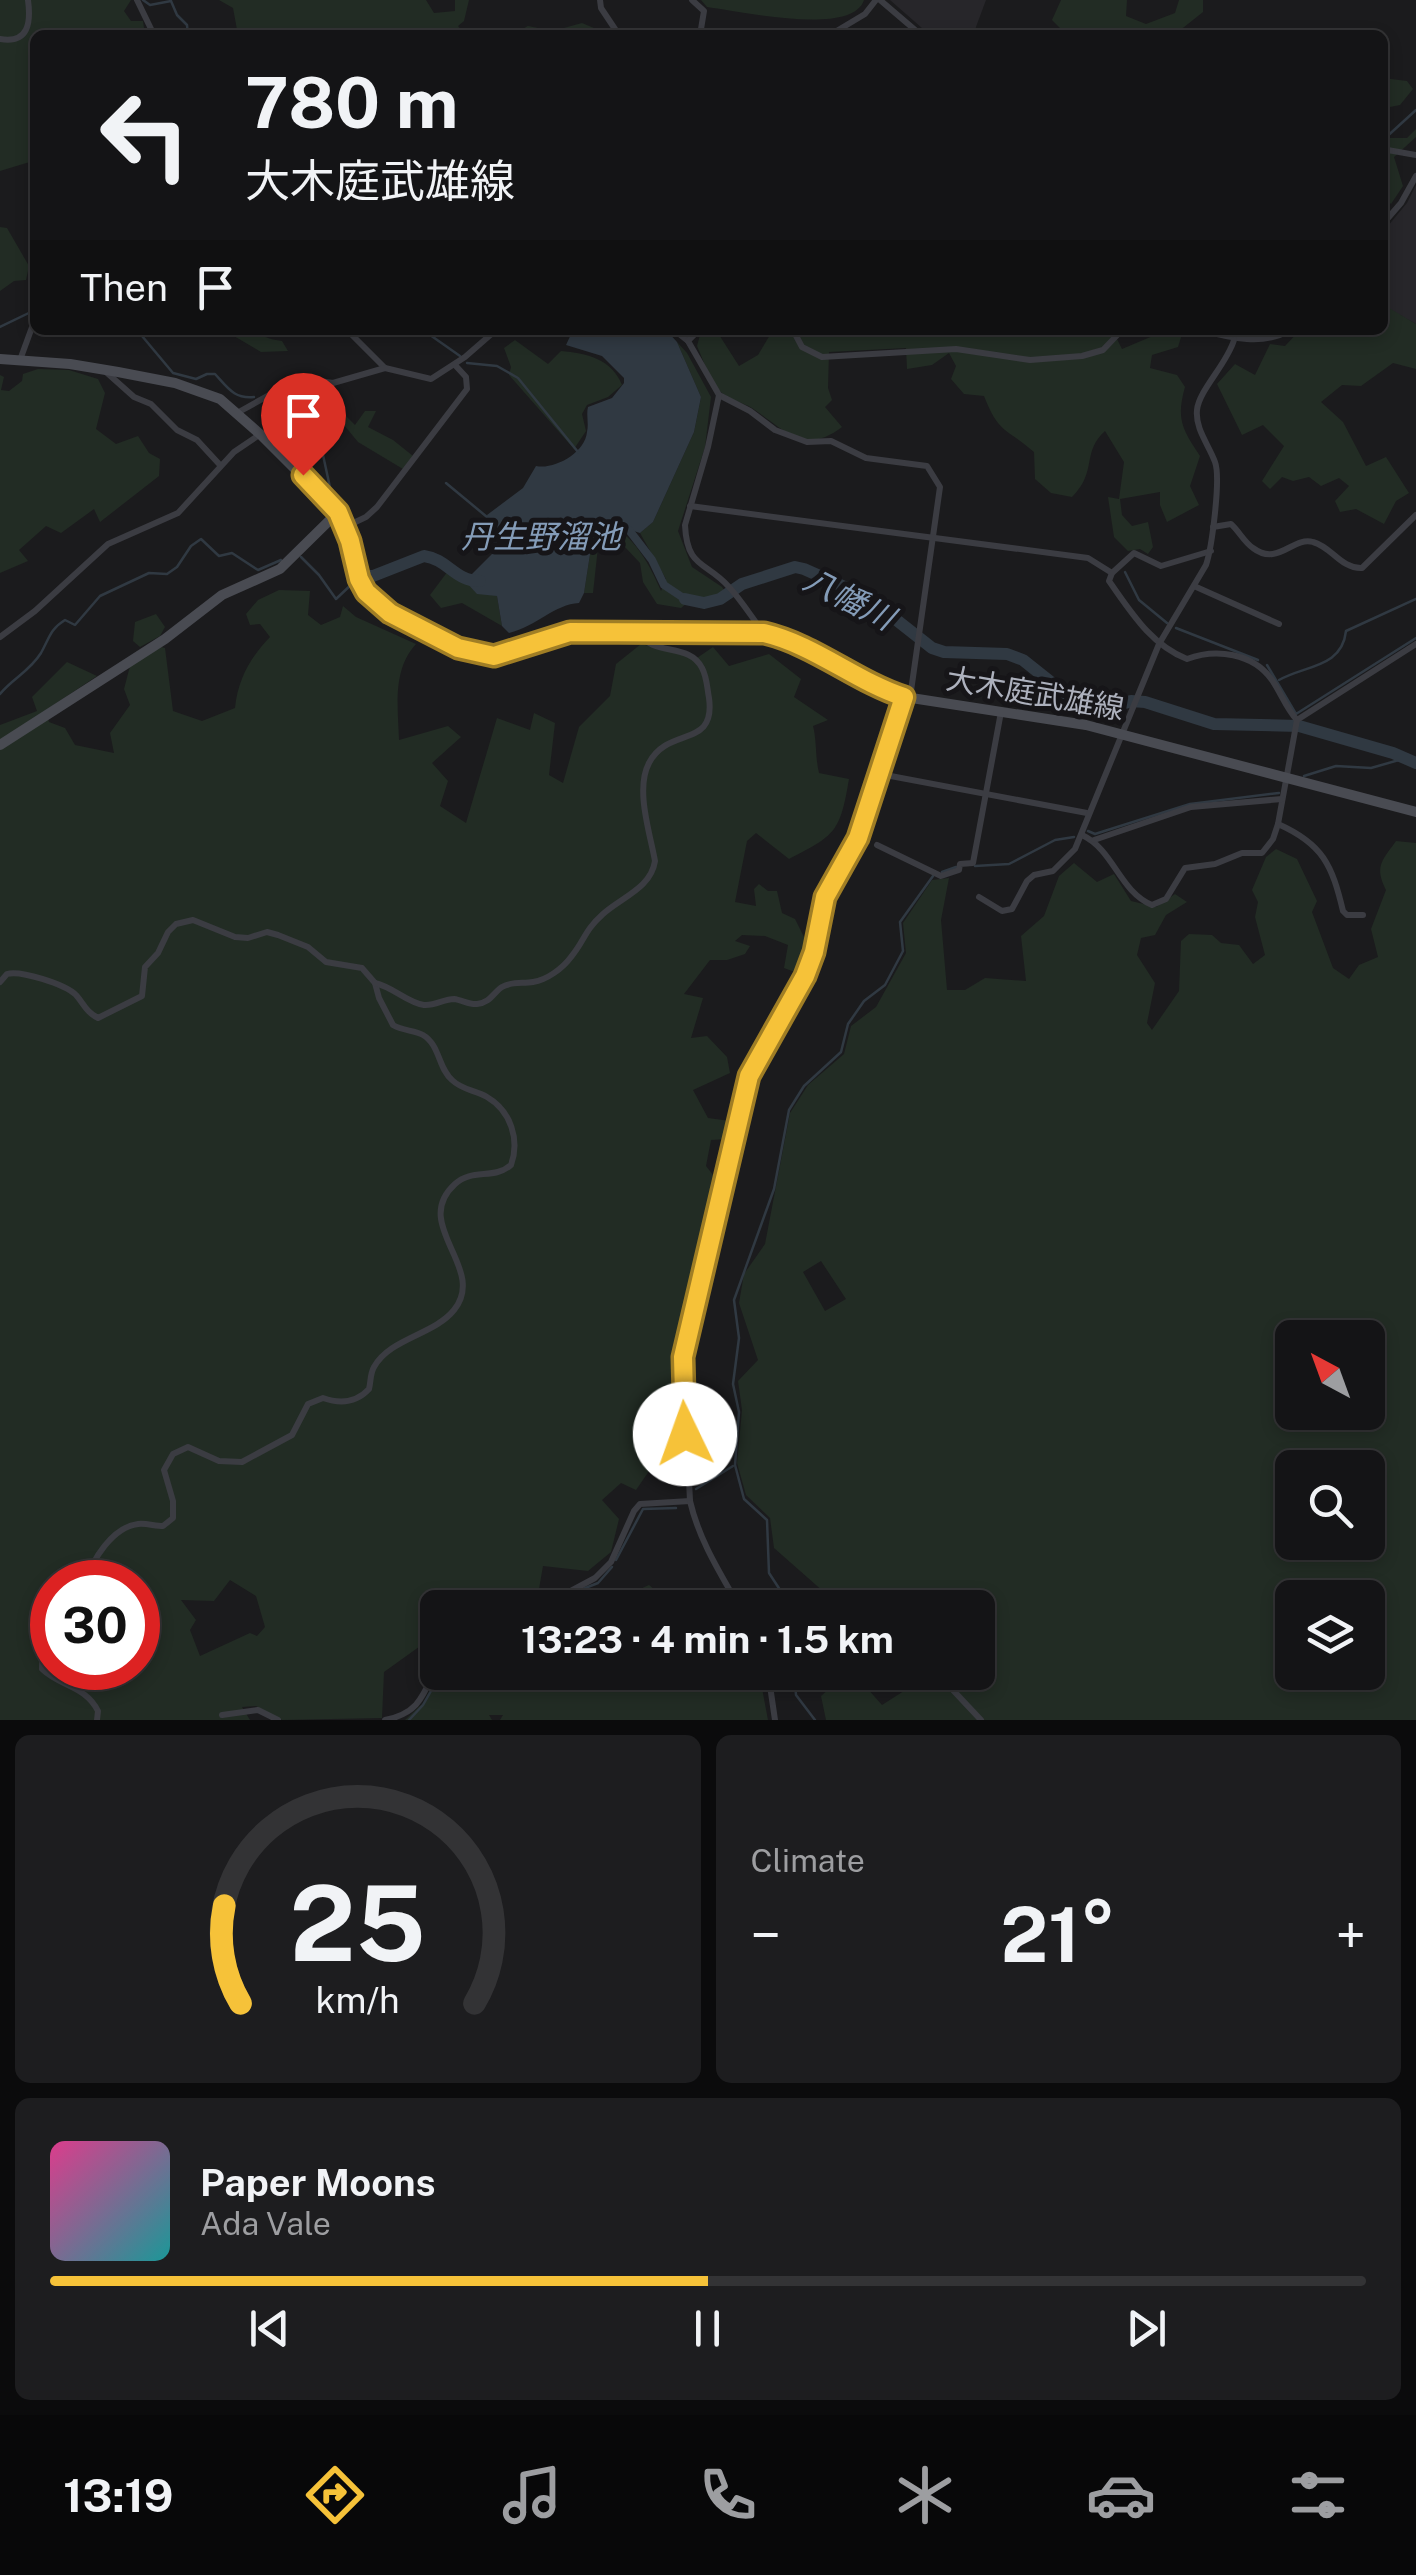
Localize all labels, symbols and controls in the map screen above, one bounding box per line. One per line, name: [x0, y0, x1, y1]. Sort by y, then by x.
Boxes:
text: 780 m: [245, 61, 459, 144]
icon: left: [80, 70, 210, 200]
text: 大木庭武雄線: [245, 154, 515, 207]
icon: arrive: [188, 260, 243, 315]
text: Then: [80, 265, 168, 310]
pin: [261, 373, 346, 476]
icon: arrive: [276, 388, 331, 443]
water label: 丹生野溜池: [461, 518, 624, 555]
water label: 八幡川: [798, 560, 903, 638]
street label: 大木庭武雄線: [943, 660, 1127, 726]
north arrow: [1275, 1320, 1385, 1430]
map controls: [1275, 1320, 1385, 1690]
position arrow: [633, 1382, 737, 1486]
button: search: [1275, 1450, 1385, 1560]
speed limit sign: 30: [30, 1560, 160, 1690]
button: layers: [1275, 1580, 1385, 1690]
text: 13:23 · 4 min · 1.5 km: [521, 1617, 894, 1662]
text: Climate: [751, 1842, 865, 1879]
text: 25: [290, 1862, 426, 1984]
text: 21°: [1001, 1891, 1116, 1979]
text: −: [751, 1903, 781, 1967]
text: +: [1336, 1903, 1366, 1967]
text: km/h: [316, 1979, 400, 2021]
text: Paper Moons: [200, 2160, 435, 2205]
text: Ada Vale: [200, 2205, 331, 2242]
icon: previous: [242, 2301, 297, 2356]
icon: pause: [680, 2301, 735, 2356]
icon: next: [1119, 2301, 1174, 2356]
icon: directions: [300, 2460, 370, 2530]
icon: music: [497, 2460, 567, 2530]
icon: phone: [693, 2460, 763, 2530]
icon: climate: [890, 2460, 960, 2530]
icon: car: [1086, 2460, 1156, 2530]
icon: filters: [1283, 2460, 1353, 2530]
text: 13:19: [63, 2469, 174, 2522]

